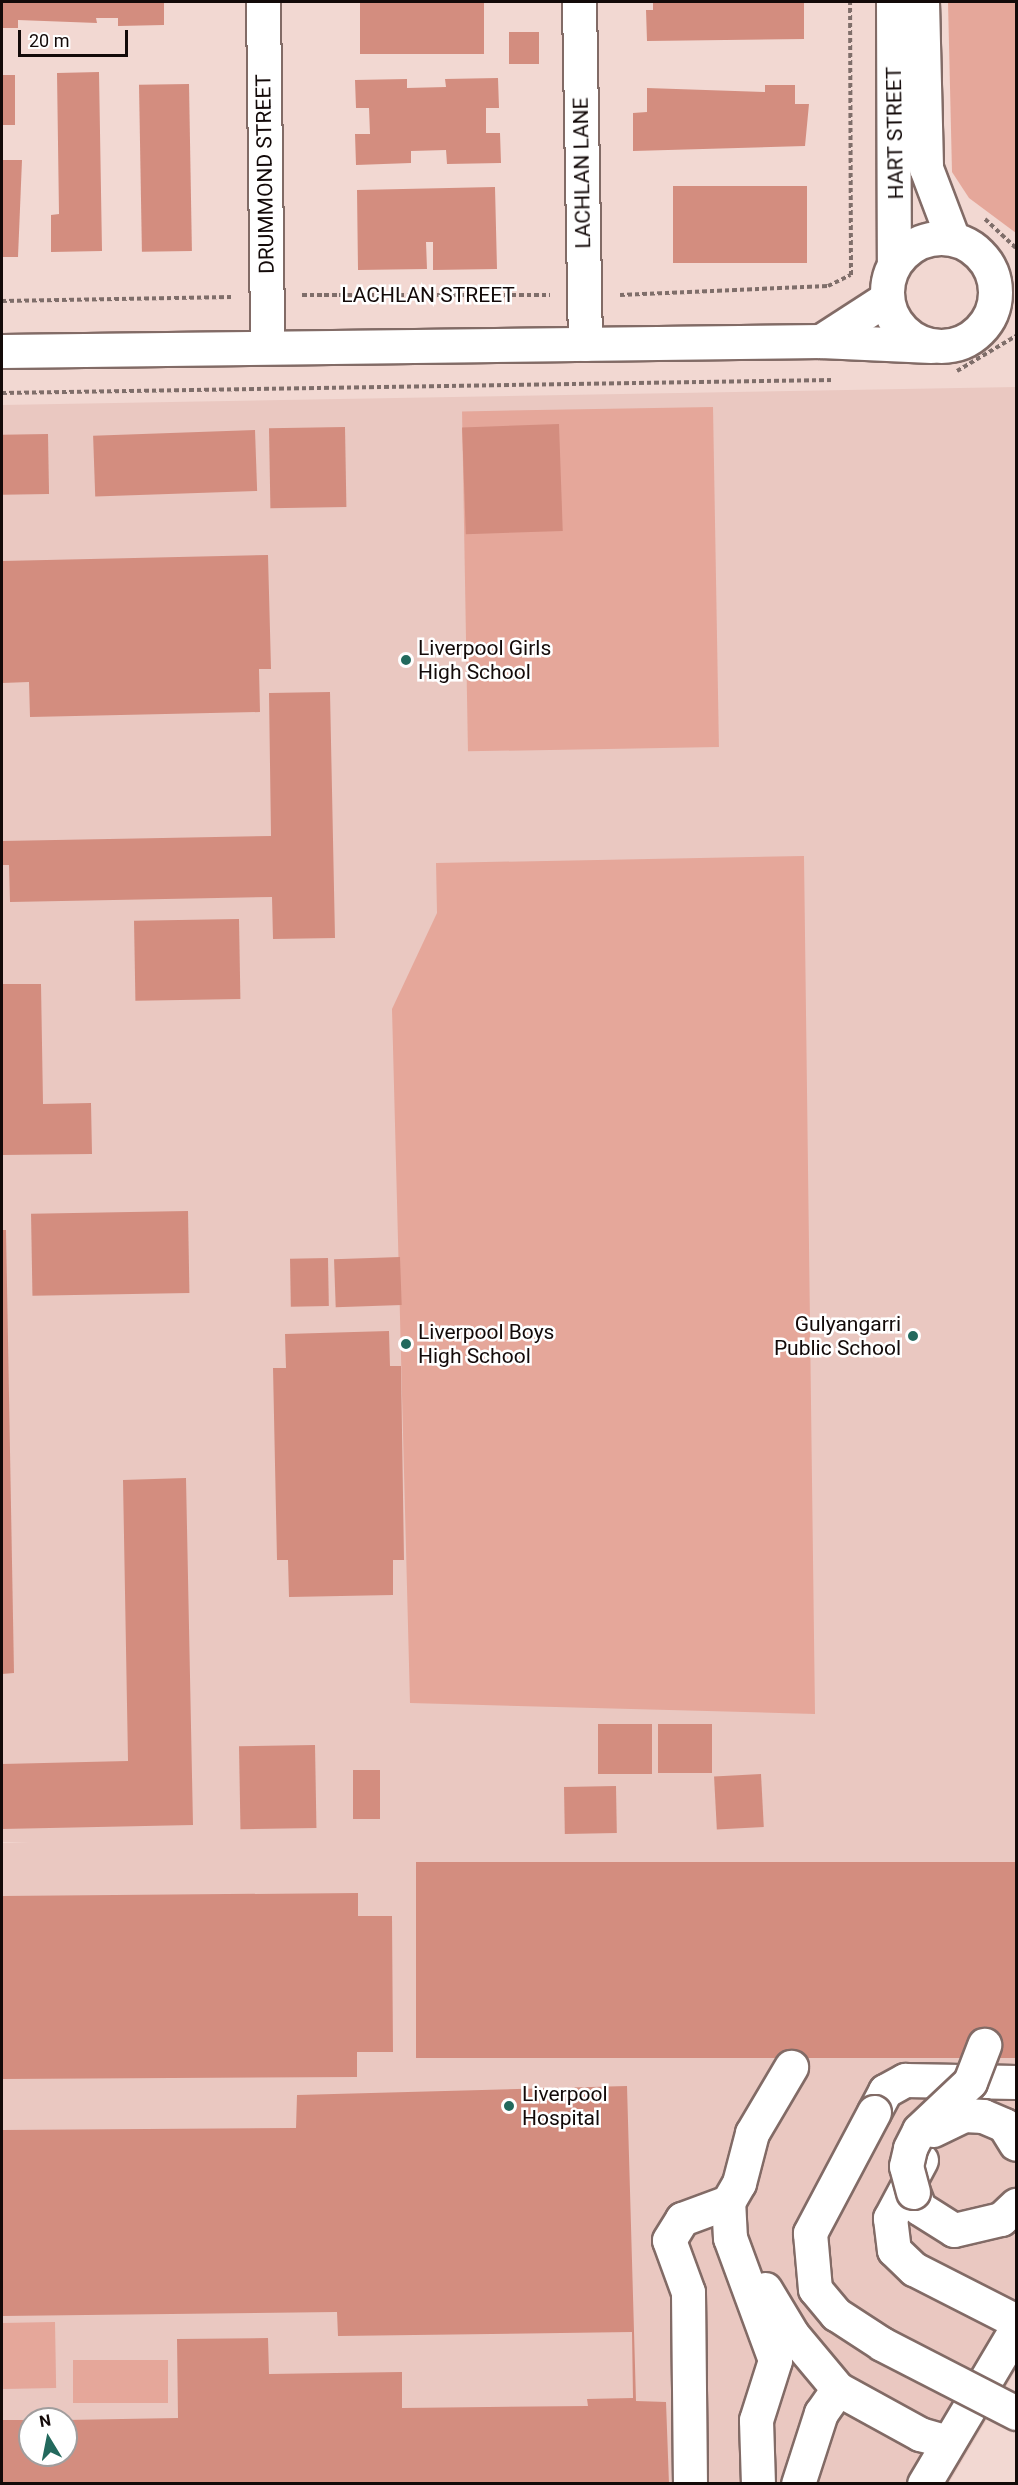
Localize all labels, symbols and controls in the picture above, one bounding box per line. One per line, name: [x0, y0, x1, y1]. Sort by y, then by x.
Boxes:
scale bar: [21, 18, 130, 56]
text: 20 m: [29, 30, 69, 51]
street label: HART STREET: [881, 66, 909, 200]
street label: DRUMMOND STREET: [251, 74, 279, 274]
street label: LACHLAN LANE: [568, 97, 596, 249]
street label: LACHLAN STREET: [341, 282, 515, 308]
place label: Liverpool Girls High School: [418, 635, 551, 685]
marker: Liverpool Girls High School: [399, 653, 413, 667]
place label: Gulyangarri Public School: [774, 1311, 901, 1361]
place label: Liverpool Boys High School: [418, 1319, 554, 1369]
marker: Gulyangarri Public School: [906, 1329, 920, 1343]
marker: Liverpool Boys High School: [399, 1337, 413, 1351]
place label: Liverpool Hospital: [522, 2081, 608, 2131]
marker: Liverpool Hospital: [500, 2097, 518, 2115]
north arrow: [18, 2407, 78, 2467]
text: N: [38, 2410, 52, 2431]

